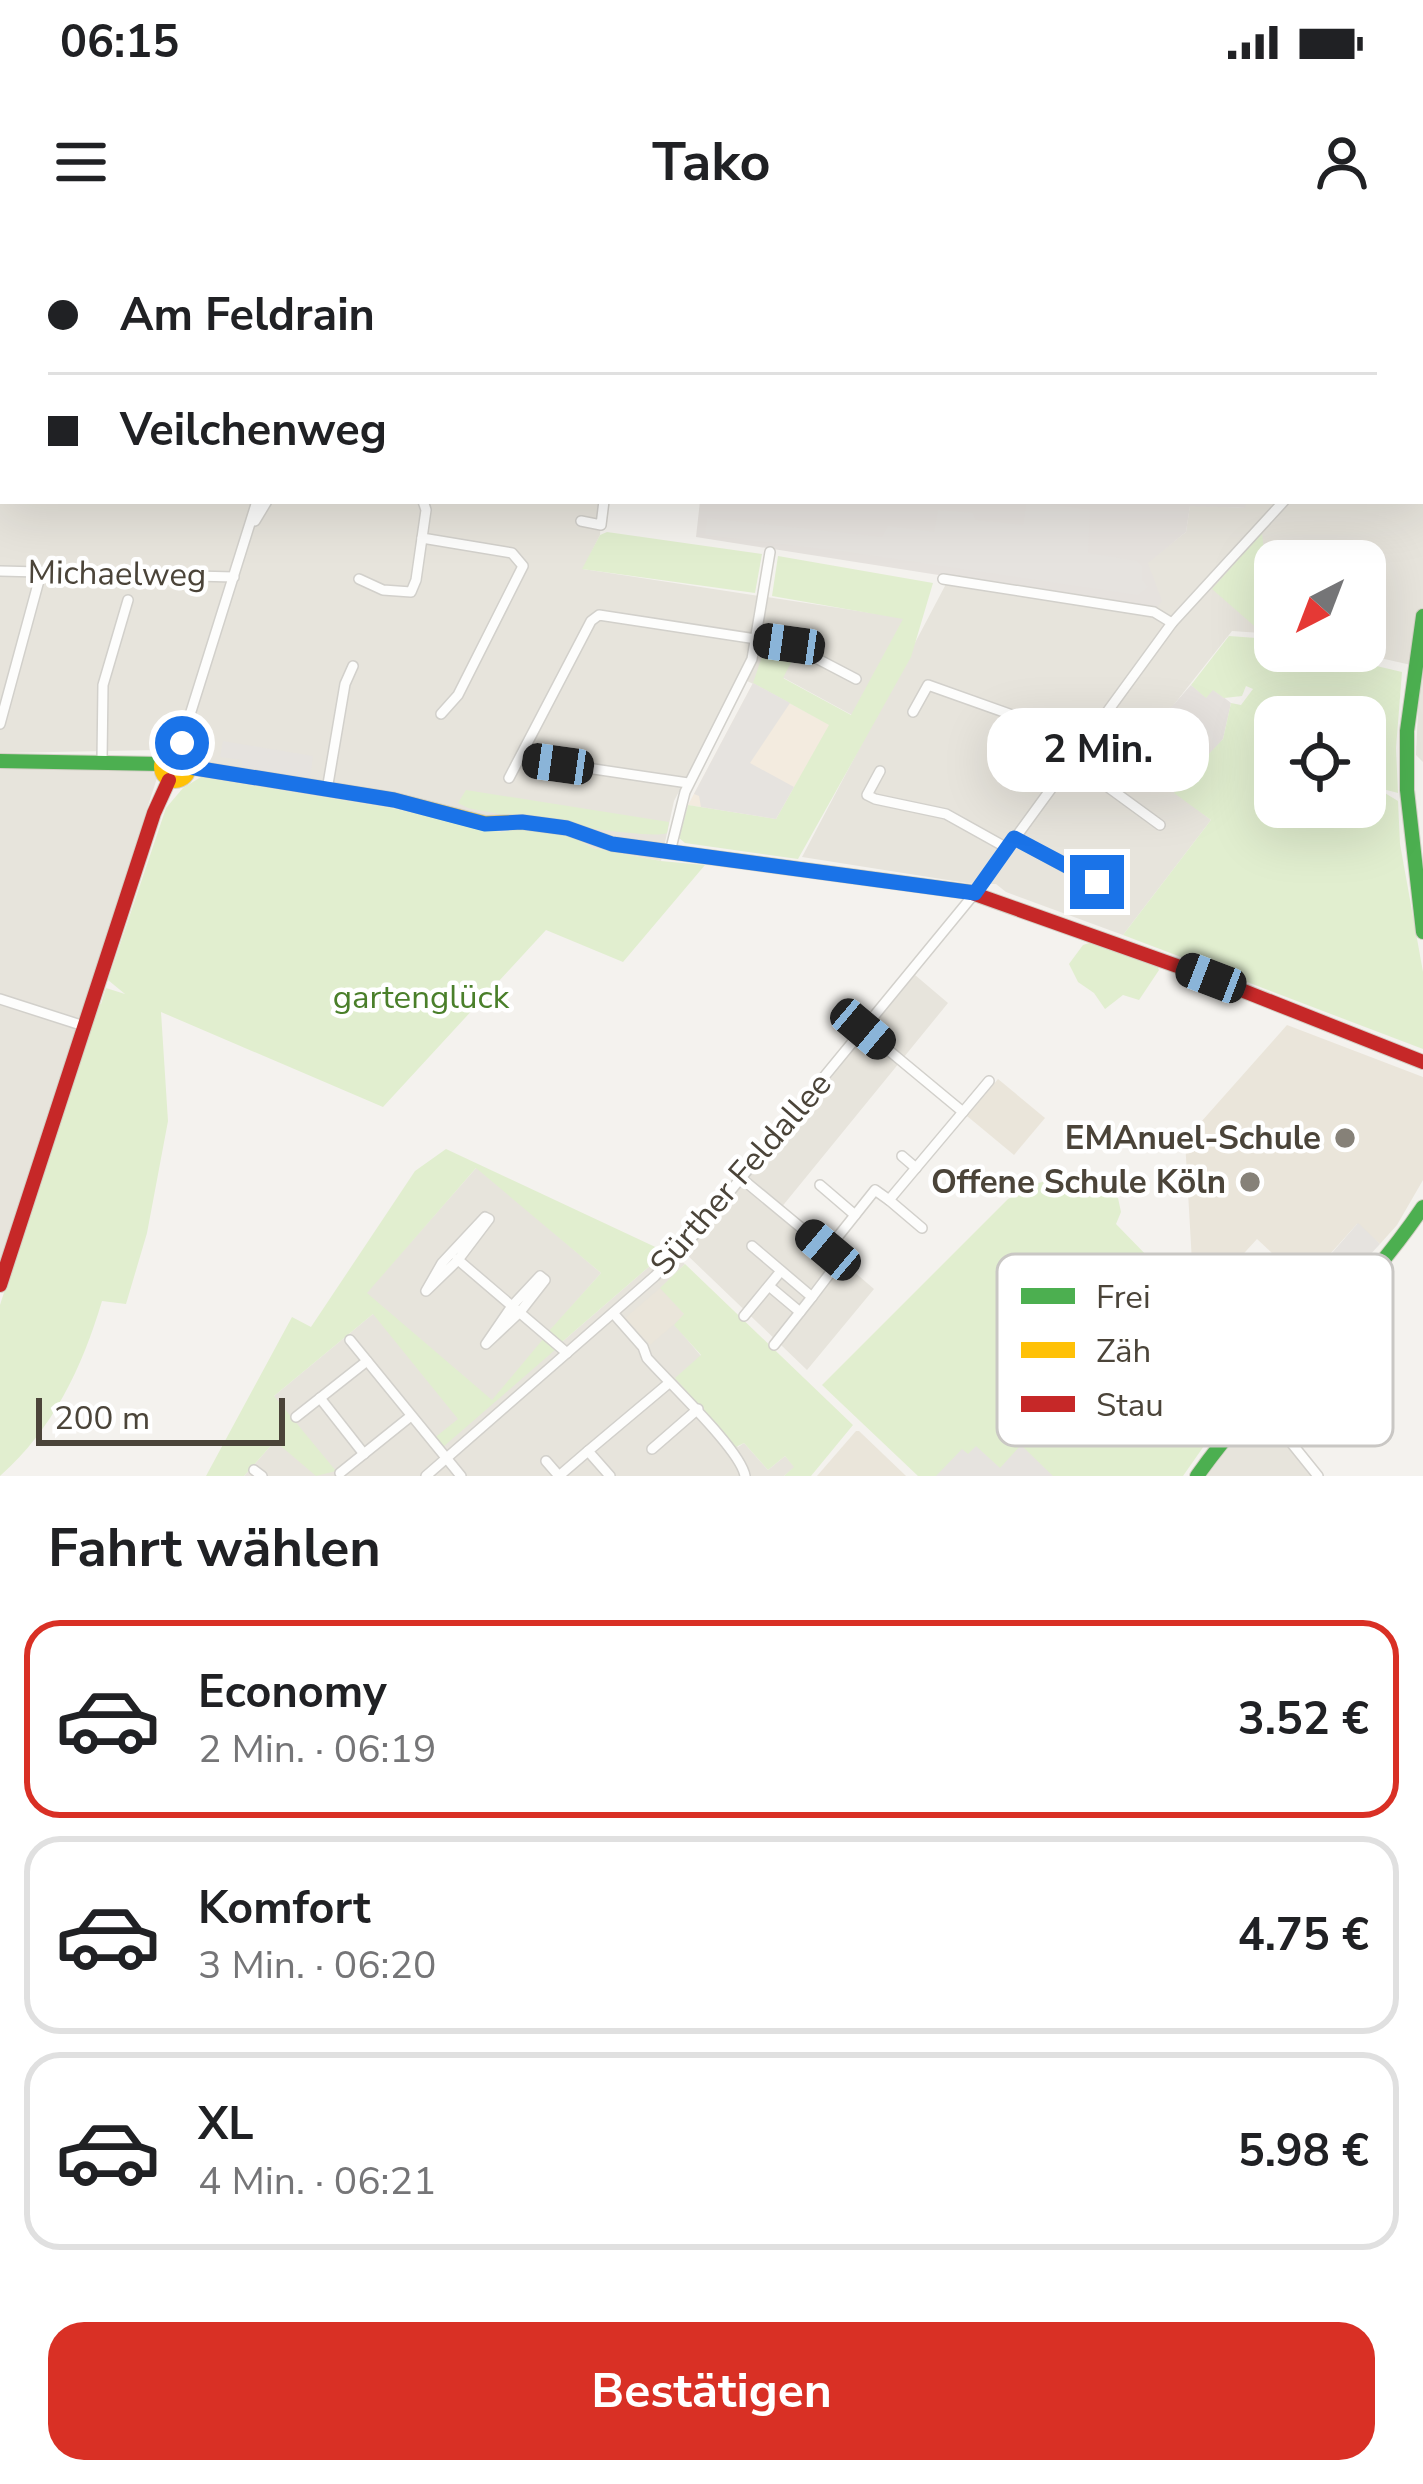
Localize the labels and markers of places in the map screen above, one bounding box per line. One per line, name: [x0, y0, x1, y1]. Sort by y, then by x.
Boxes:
place label: EMAnuel-Schule: [1065, 1116, 1321, 1161]
marker: EMAnuel-Schule: [1332, 1125, 1358, 1151]
place label: Offene Schule Köln: [931, 1160, 1226, 1205]
marker: Offene Schule Köln: [1237, 1169, 1263, 1195]

